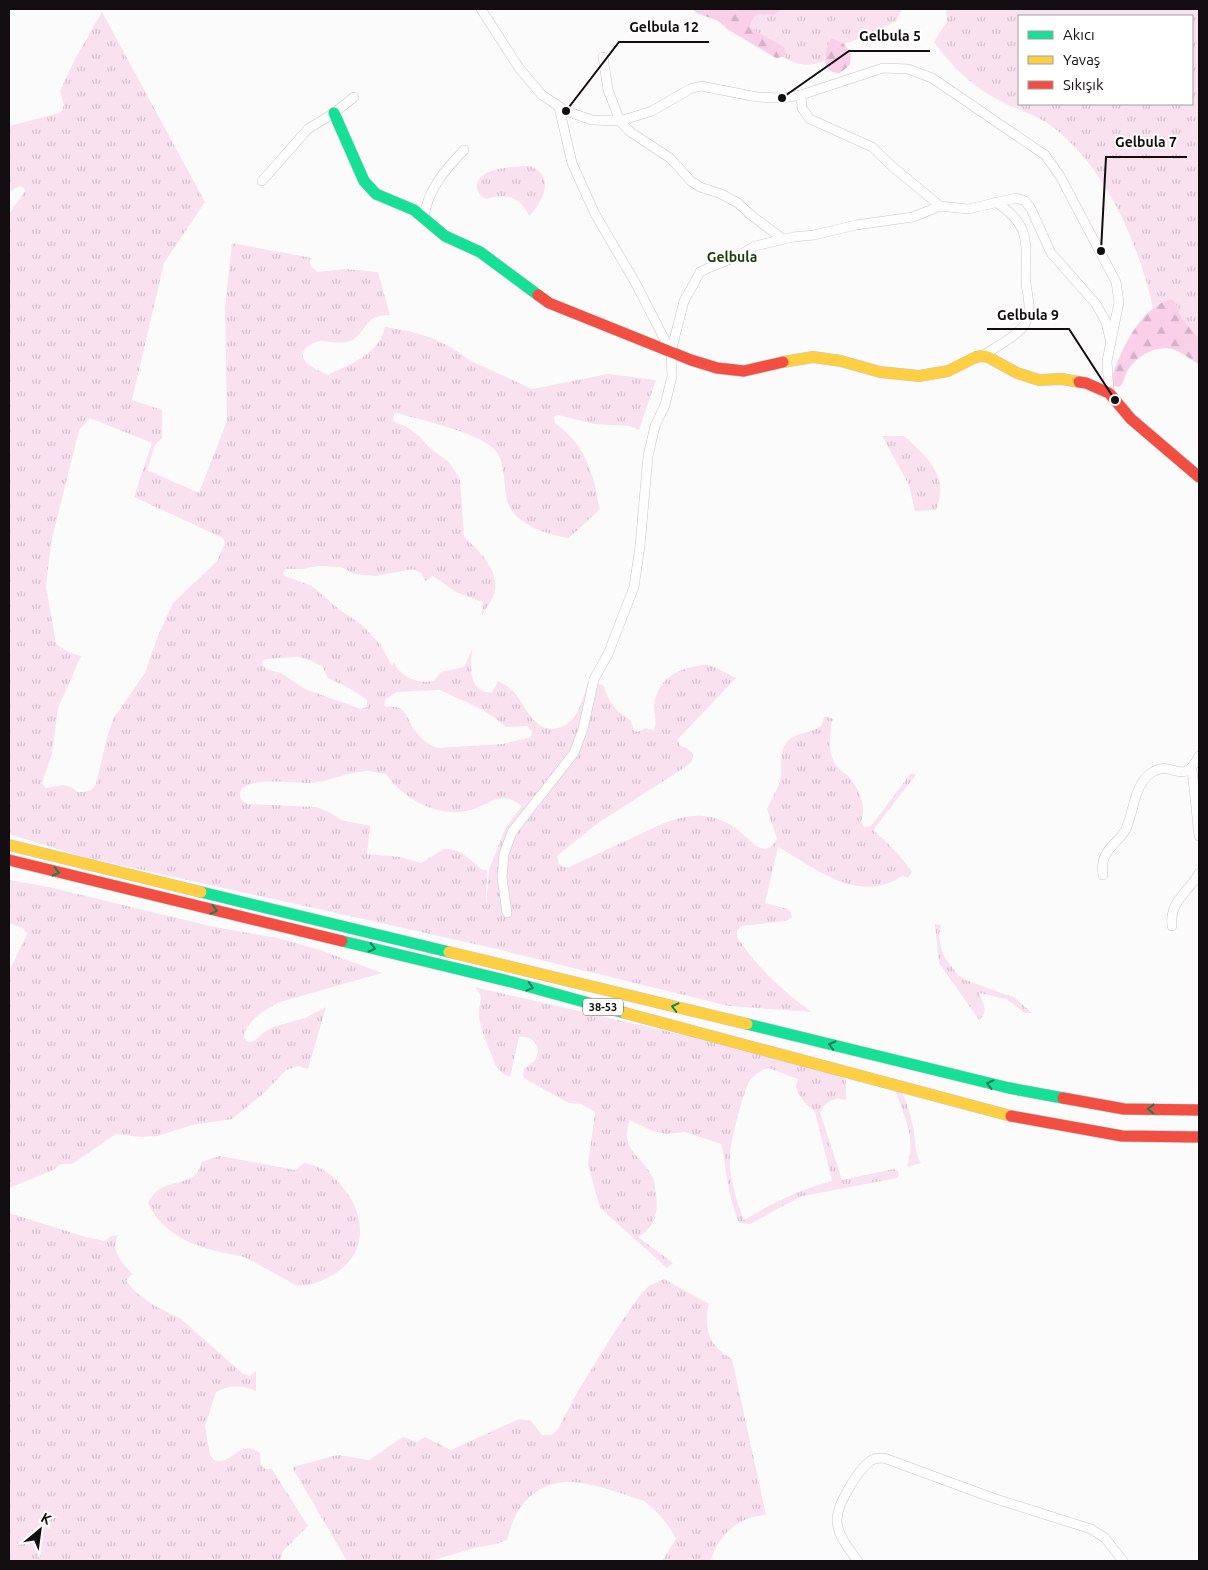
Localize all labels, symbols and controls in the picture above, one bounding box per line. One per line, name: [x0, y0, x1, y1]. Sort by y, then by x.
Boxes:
callout: Gelbula 12: [619, 13, 709, 42]
legend: [1018, 15, 1193, 105]
text: Gelbula 12: [629, 19, 699, 35]
callout: Gelbula 5: [849, 22, 930, 51]
text: Akıcı: [1063, 26, 1095, 43]
text: Gelbula 5: [859, 28, 921, 44]
text: Yavaş: [1063, 51, 1100, 68]
text: Sıkışık: [1063, 76, 1104, 93]
callout: Gelbula 7: [1106, 128, 1187, 157]
text: Gelbula 7: [1115, 134, 1177, 150]
district label: Gelbula: [707, 249, 757, 265]
callout: Gelbula 9: [987, 300, 1069, 329]
text: Gelbula 9: [997, 307, 1059, 323]
one-way arrow: [52, 866, 61, 877]
one-way arrow: [210, 904, 219, 915]
one-way arrow: [367, 942, 376, 953]
one-way arrow: [525, 981, 534, 992]
road number: 38-53: [583, 999, 623, 1016]
one-way arrow: [670, 1002, 679, 1013]
one-way arrow: [828, 1040, 837, 1051]
one-way arrow: [986, 1079, 995, 1090]
one-way arrow: [1146, 1104, 1154, 1115]
north arrow: [15, 1505, 65, 1555]
text: K: [38, 1509, 55, 1528]

